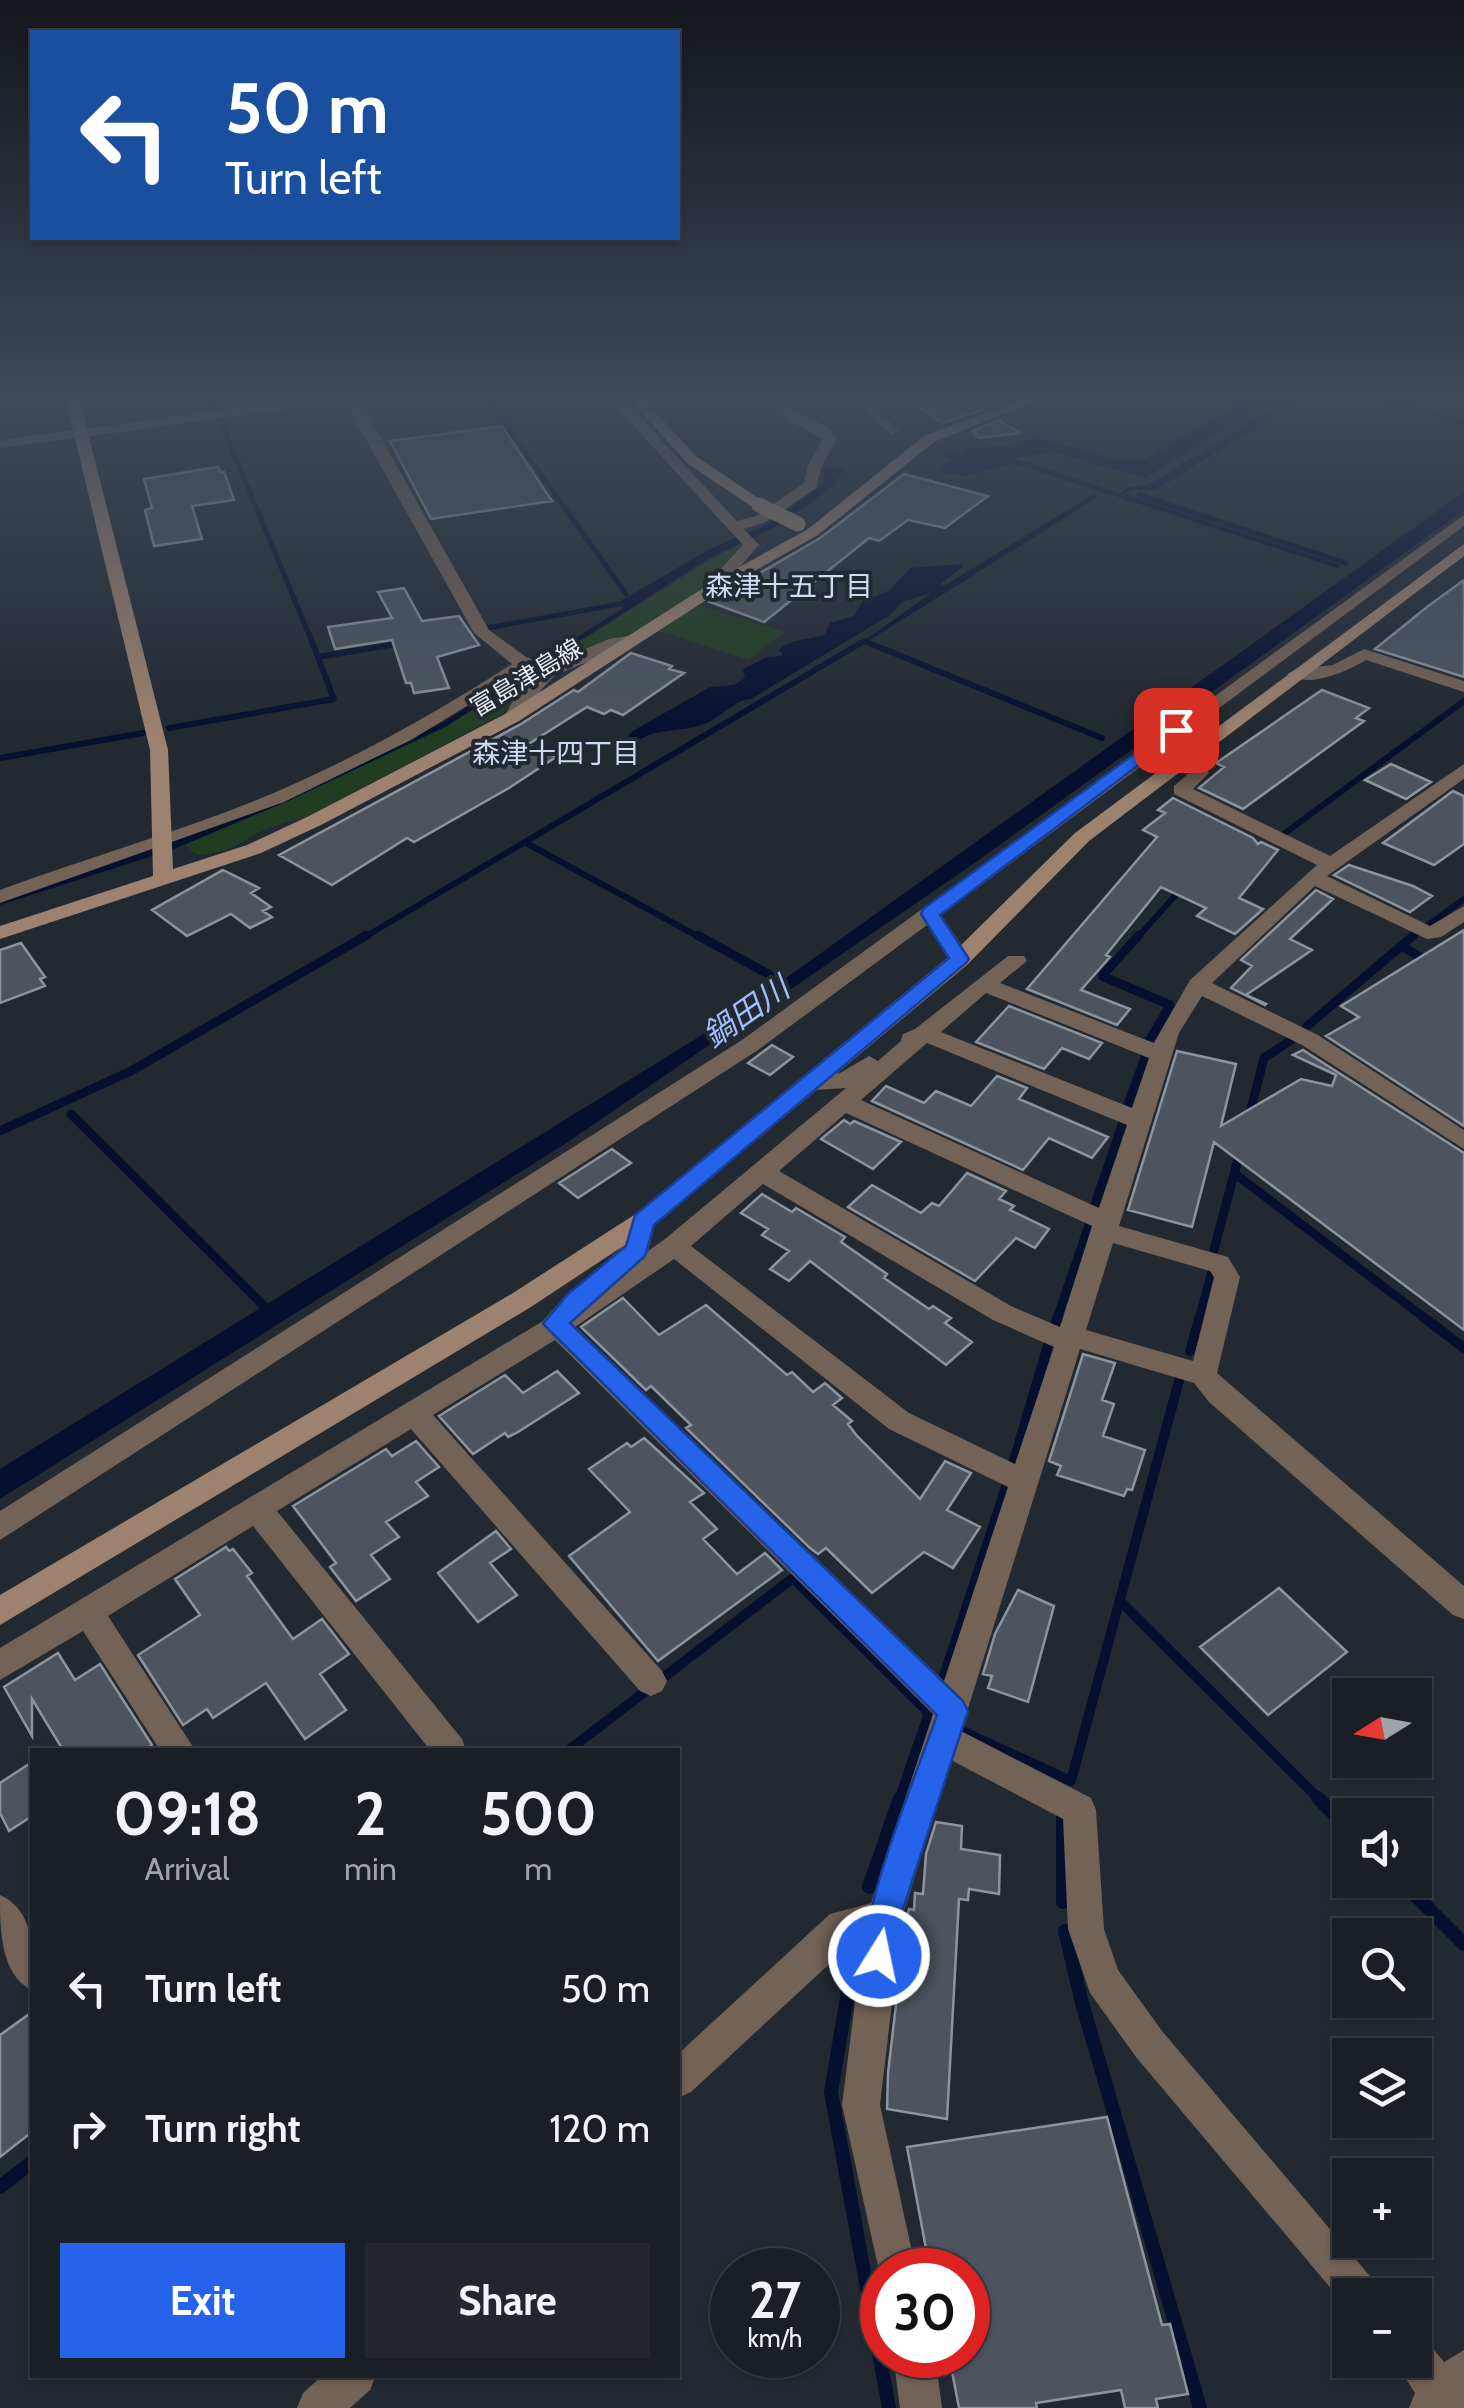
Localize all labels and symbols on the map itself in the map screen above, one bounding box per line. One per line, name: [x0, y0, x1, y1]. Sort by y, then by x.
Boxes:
district label: 森津十五丁目: [705, 569, 873, 603]
street label: 富島津島線: [465, 632, 587, 722]
pin: [1134, 688, 1219, 773]
district label: 森津十四丁目: [472, 736, 640, 770]
water label: 鍋田川: [695, 966, 799, 1055]
north arrow: [1332, 1678, 1432, 1778]
position arrow: [827, 1904, 931, 2008]
speed limit sign: 30: [860, 2248, 990, 2378]

